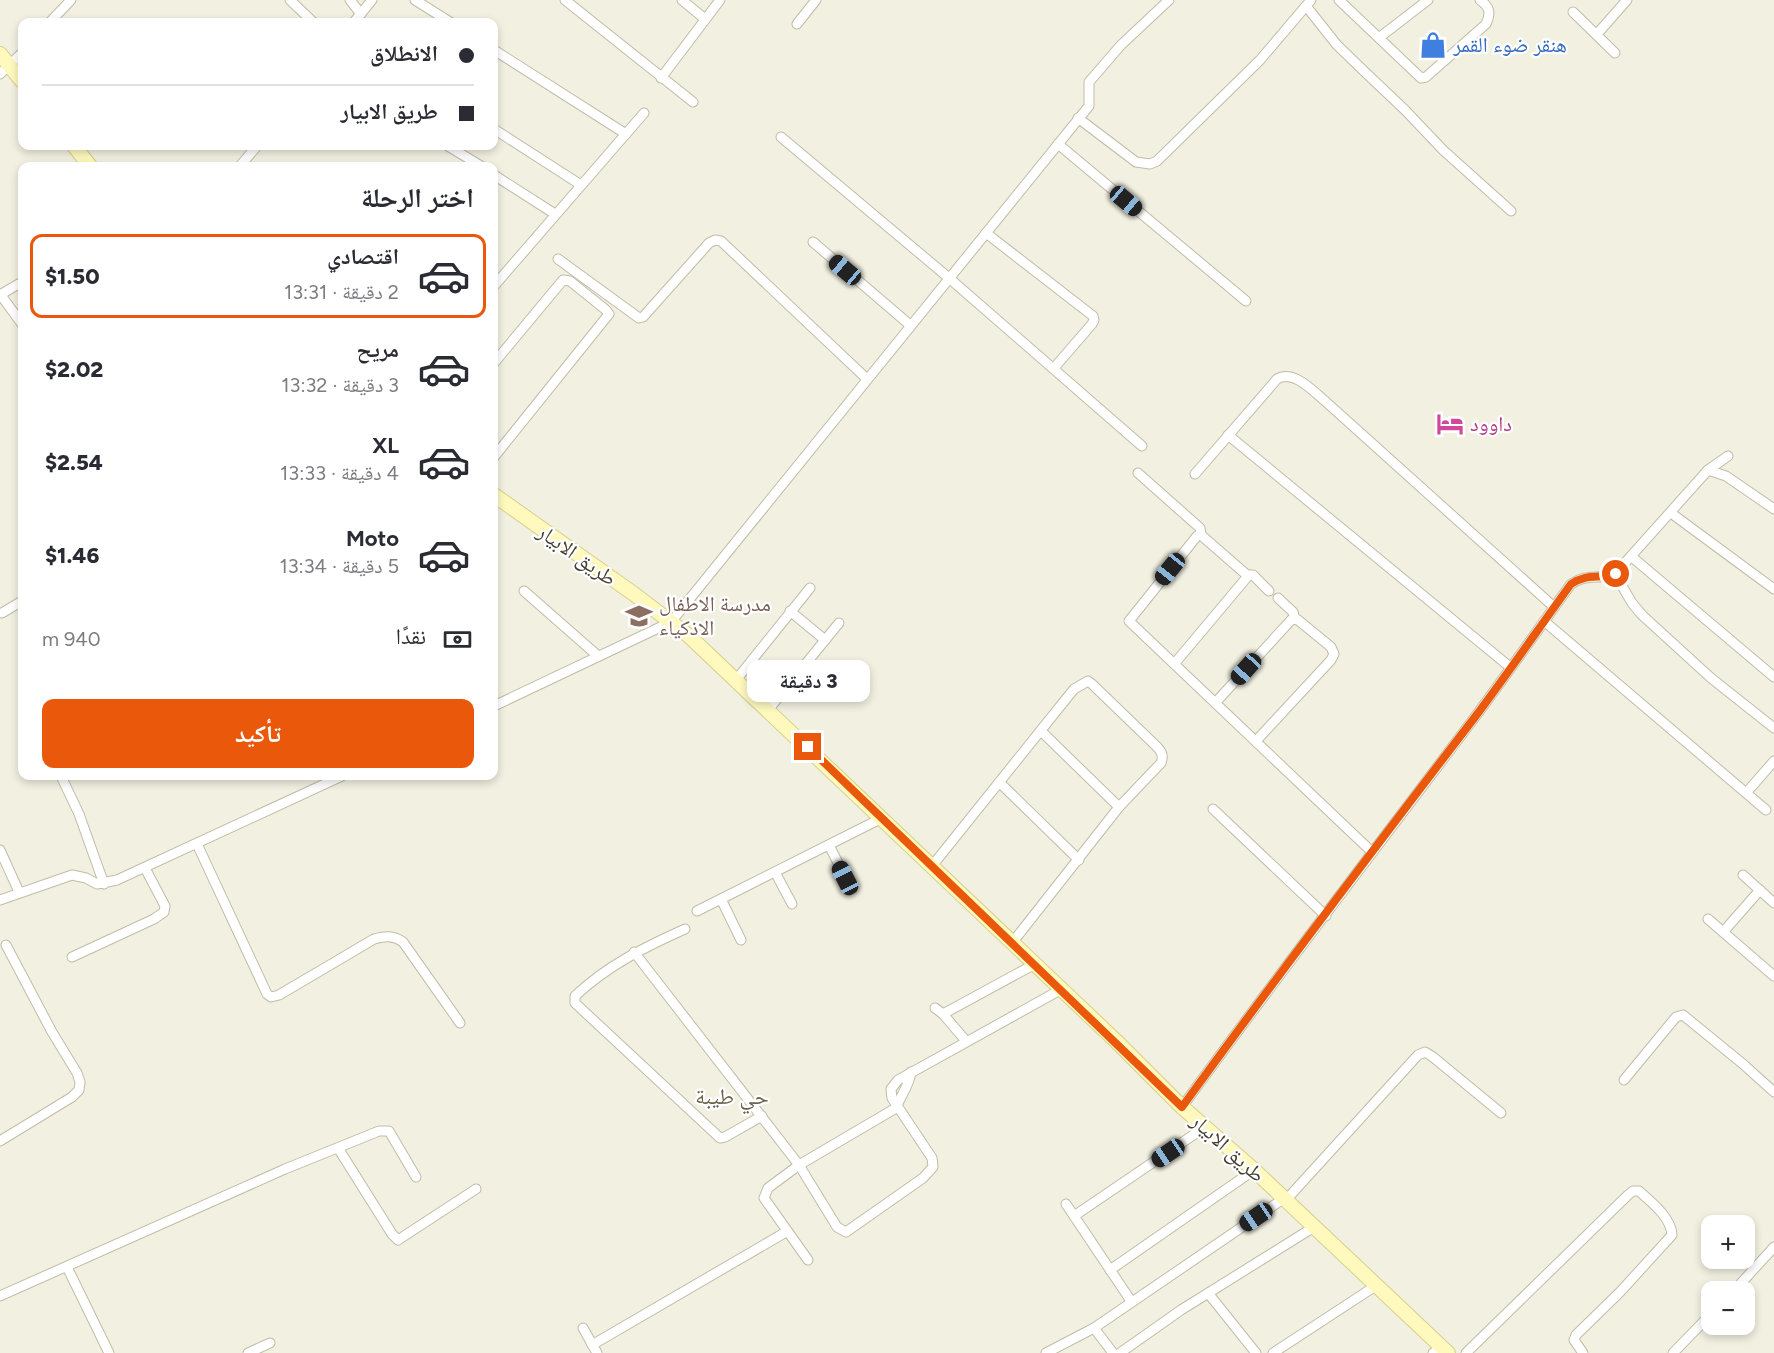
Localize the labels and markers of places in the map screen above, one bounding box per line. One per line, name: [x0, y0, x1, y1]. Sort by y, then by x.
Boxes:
shop icon: هنقر ضوء القمر: [1418, 30, 1448, 60]
place label: هنقر ضوء القمر: [1452, 32, 1567, 57]
hotel icon: داوود: [1435, 409, 1465, 439]
place label: داوود: [1470, 411, 1512, 436]
place label: مدرسة الاطفال الاذكياء: [659, 591, 771, 640]
school or university icon: مدرسة الاطفال الاذكياء: [624, 601, 654, 631]

